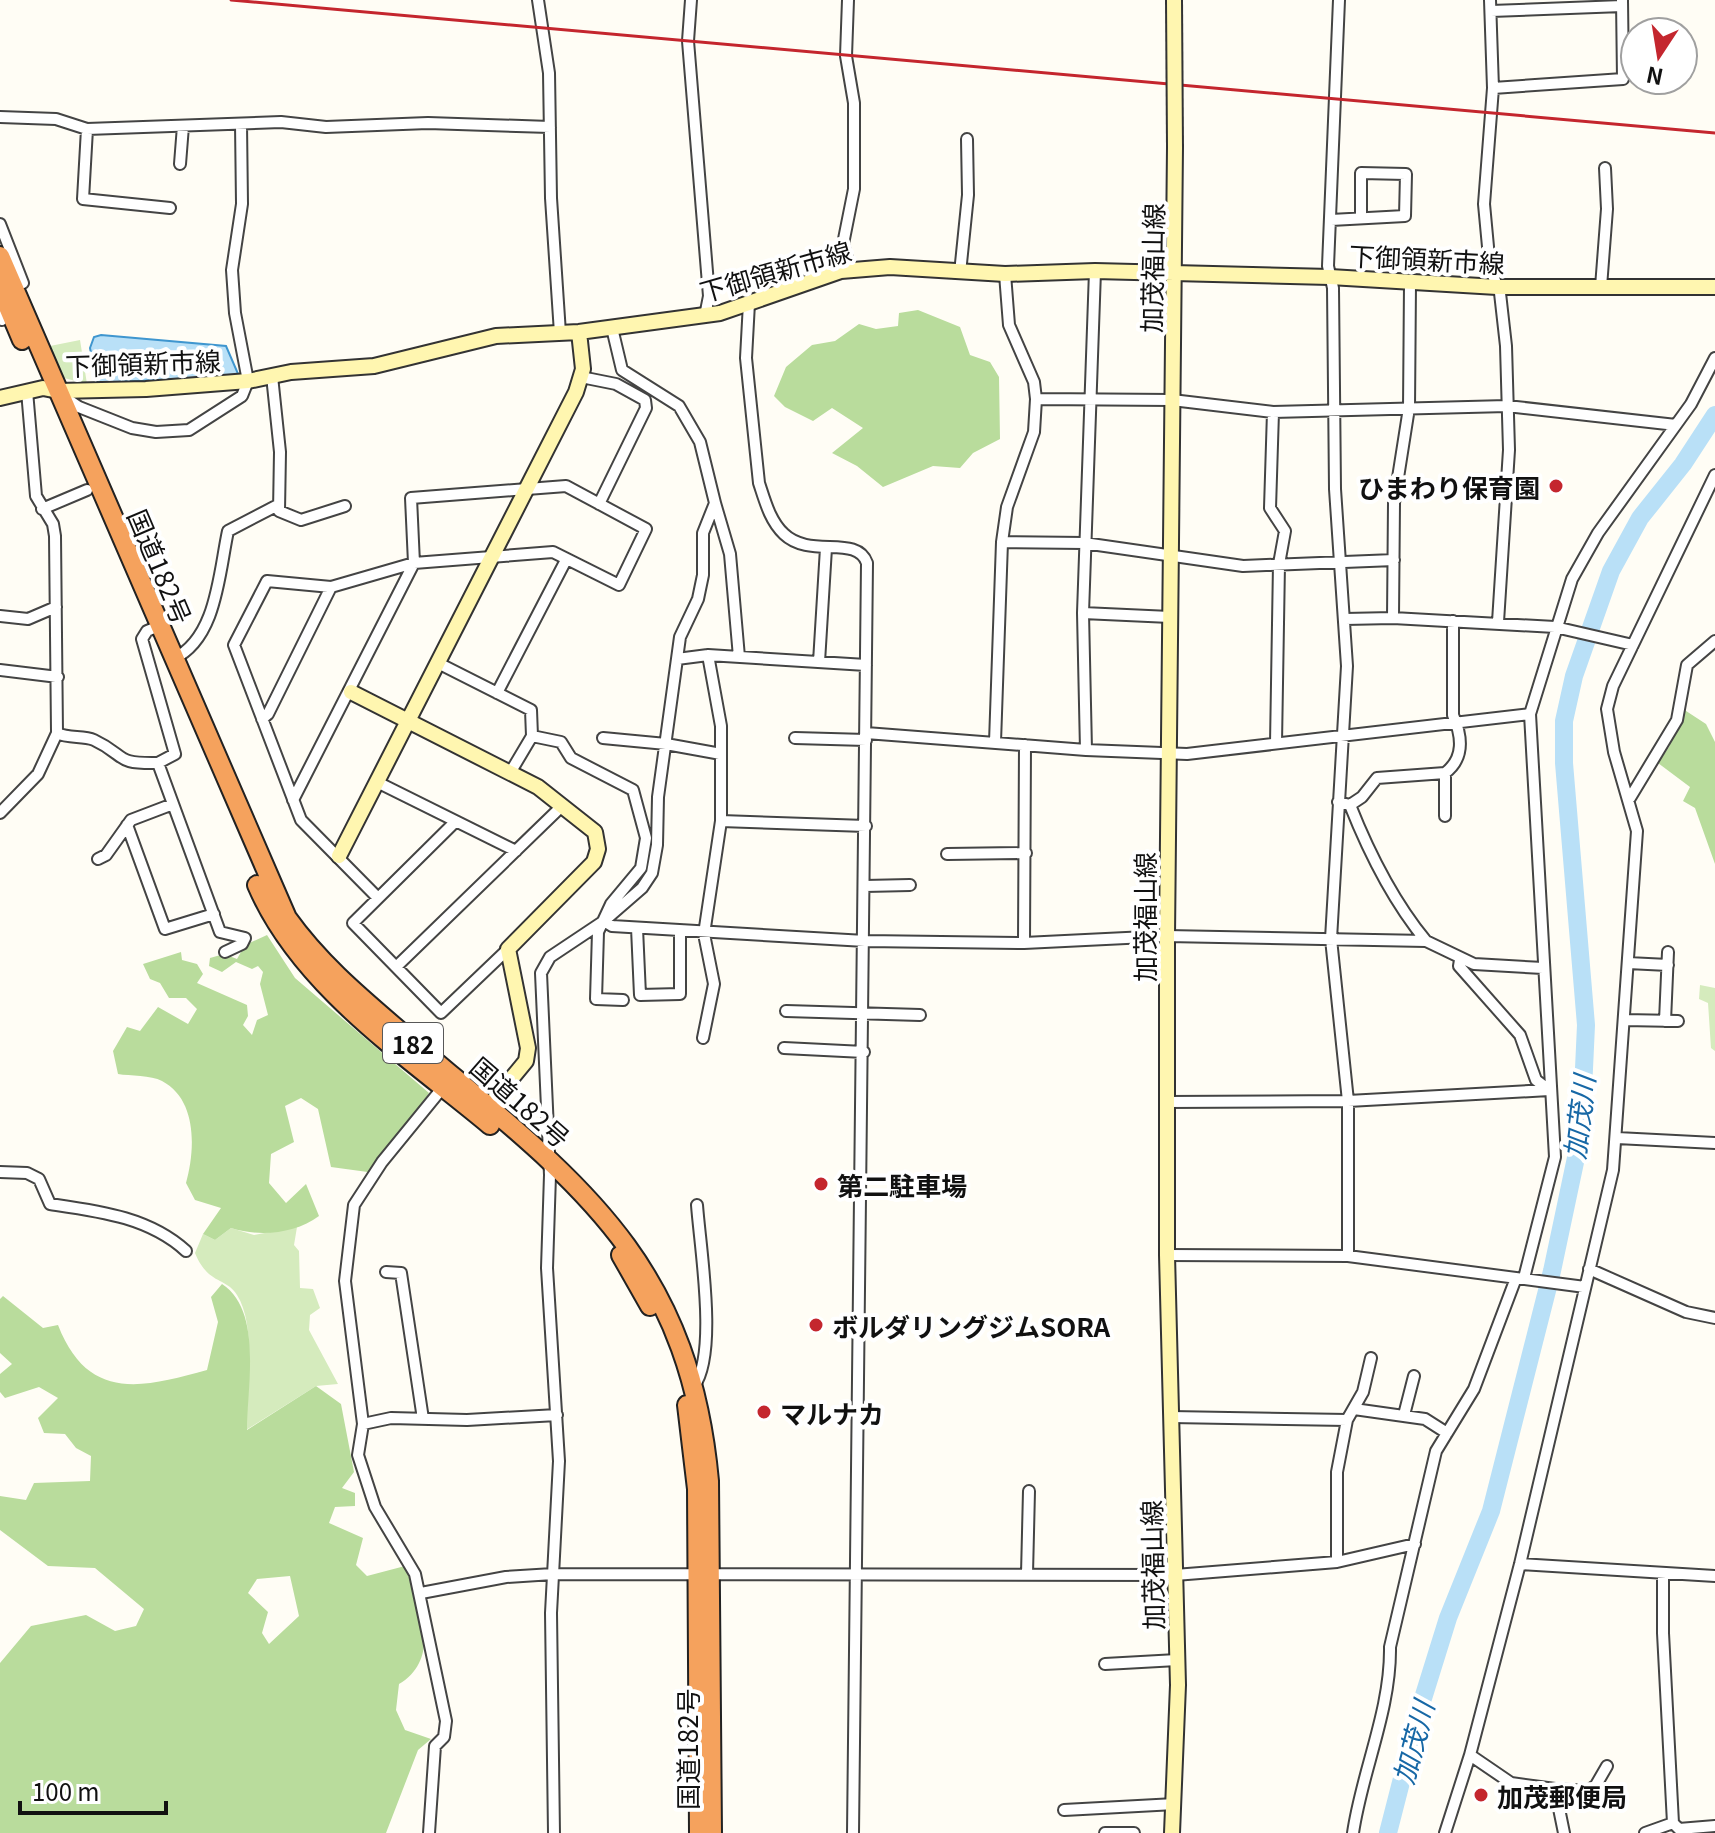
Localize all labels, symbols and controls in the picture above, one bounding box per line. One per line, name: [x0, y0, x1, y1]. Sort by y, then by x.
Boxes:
north arrow: [1619, 16, 1699, 96]
text: N: [1643, 60, 1666, 95]
street label: 加茂福山線: [1131, 203, 1171, 333]
street label: 下御領新市線: [695, 231, 855, 309]
street label: 下御領新市線: [1348, 235, 1506, 281]
street label: 下御領新市線: [64, 341, 222, 383]
place label: ひまわり保育園: [1358, 468, 1540, 505]
marker: ひまわり保育園: [1547, 477, 1565, 495]
street label: 国道182号: [120, 503, 202, 629]
street label: 加茂福山線: [1125, 852, 1162, 982]
road number: 182: [383, 1023, 443, 1063]
street label: 国道182号: [463, 1047, 579, 1155]
water label: 加茂川: [1553, 1070, 1603, 1161]
place label: 第二駐車場: [837, 1166, 967, 1203]
marker: 第二駐車場: [812, 1175, 830, 1193]
place label: ボルダリングジムSORA: [832, 1307, 1111, 1344]
marker: ボルダリングジムSORA: [807, 1316, 825, 1334]
place label: マルナカ: [780, 1394, 884, 1431]
marker: マルナカ: [755, 1403, 773, 1421]
street label: 加茂福山線: [1131, 1500, 1171, 1630]
street label: 国道182号: [668, 1688, 705, 1810]
water label: 加茂川: [1382, 1693, 1443, 1788]
scale bar: [20, 1765, 166, 1815]
text: 100 m: [32, 1773, 100, 1808]
place label: 加茂郵便局: [1497, 1777, 1627, 1814]
marker: 加茂郵便局: [1472, 1786, 1490, 1804]

